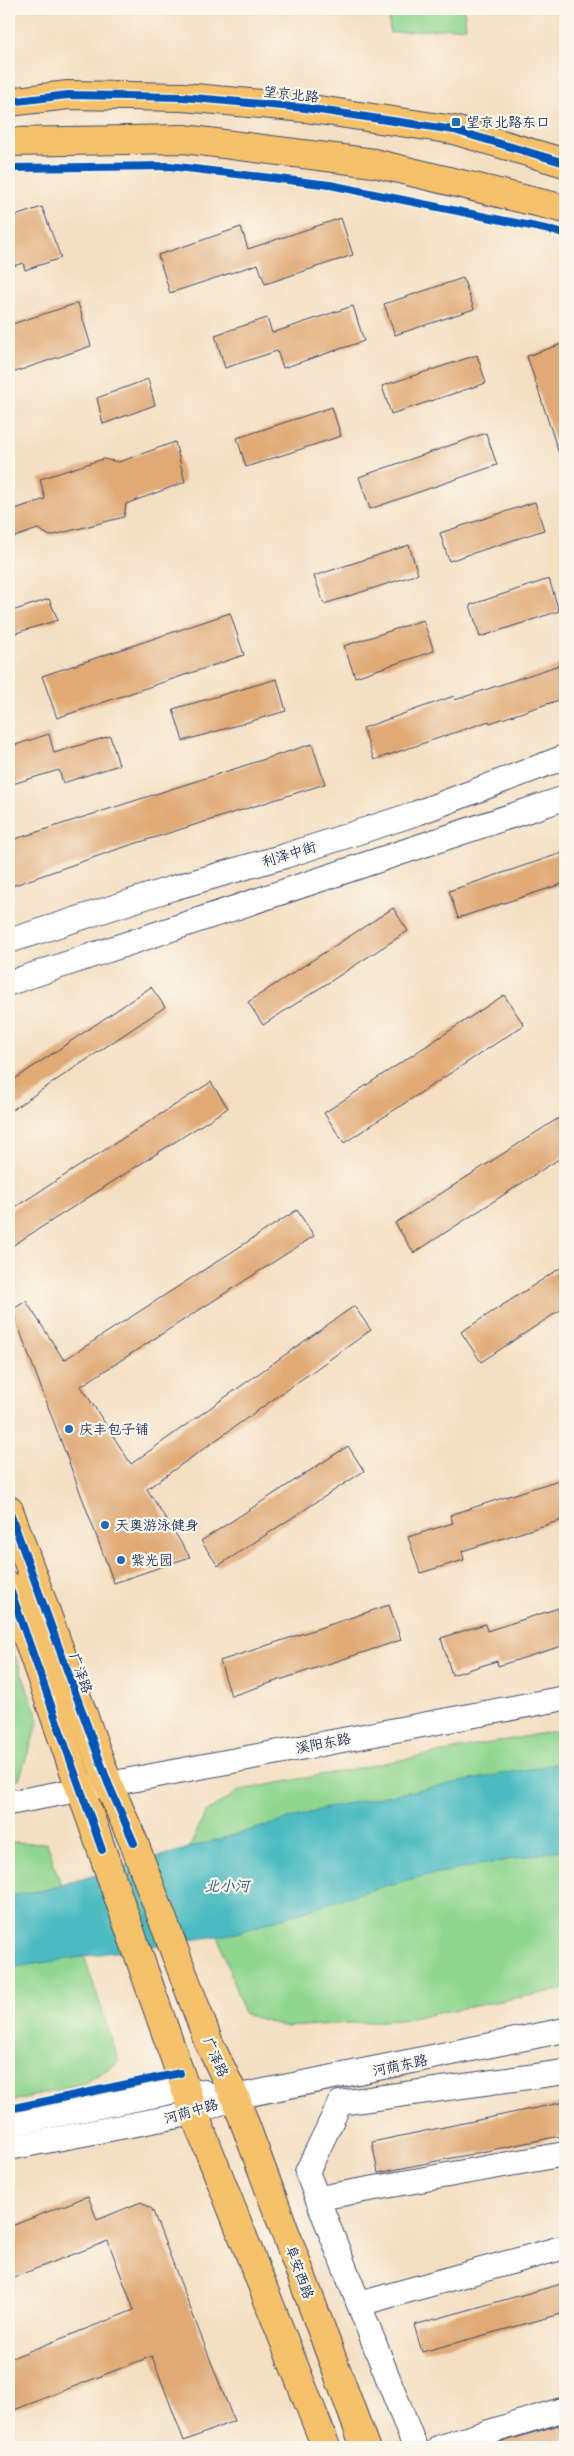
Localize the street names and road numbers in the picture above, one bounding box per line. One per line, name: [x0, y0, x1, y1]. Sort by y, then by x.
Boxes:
street label: 望京北路: [262, 83, 320, 106]
street label: 利泽中街: [260, 838, 318, 871]
street label: 广泽路: [65, 1651, 96, 1696]
street label: 溪阳东路: [294, 1730, 352, 1757]
street label: 广泽路: [199, 2035, 232, 2080]
street label: 河荫东路: [371, 2051, 429, 2080]
street label: 河荫中路: [162, 2096, 220, 2127]
street label: 阜安西路: [282, 2243, 317, 2301]

